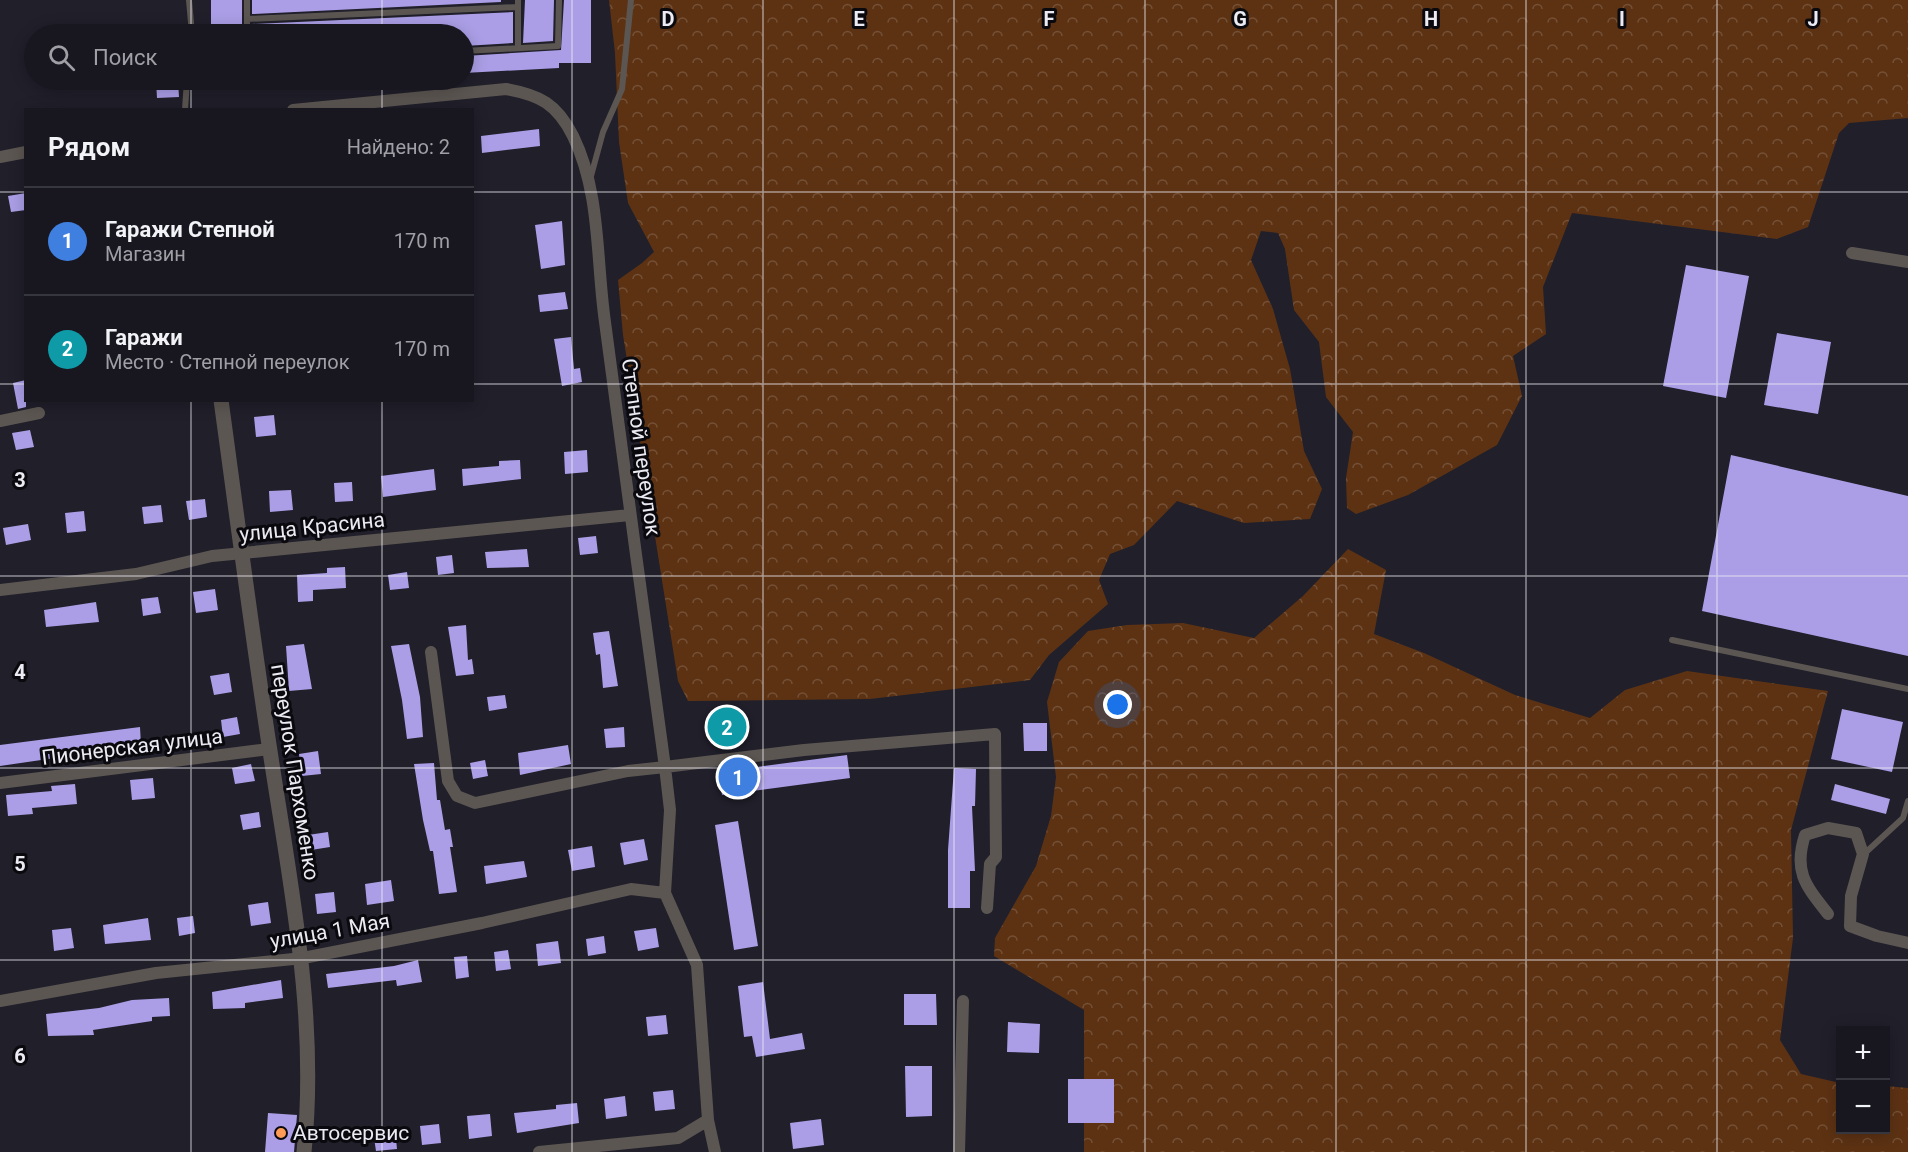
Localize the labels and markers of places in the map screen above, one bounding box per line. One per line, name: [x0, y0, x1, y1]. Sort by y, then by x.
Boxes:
pin: 2: [708, 704, 746, 750]
pin: 1: [718, 754, 758, 800]
place label: Автосервис: [293, 1121, 409, 1145]
marker: Автосервис: [274, 1126, 288, 1140]

